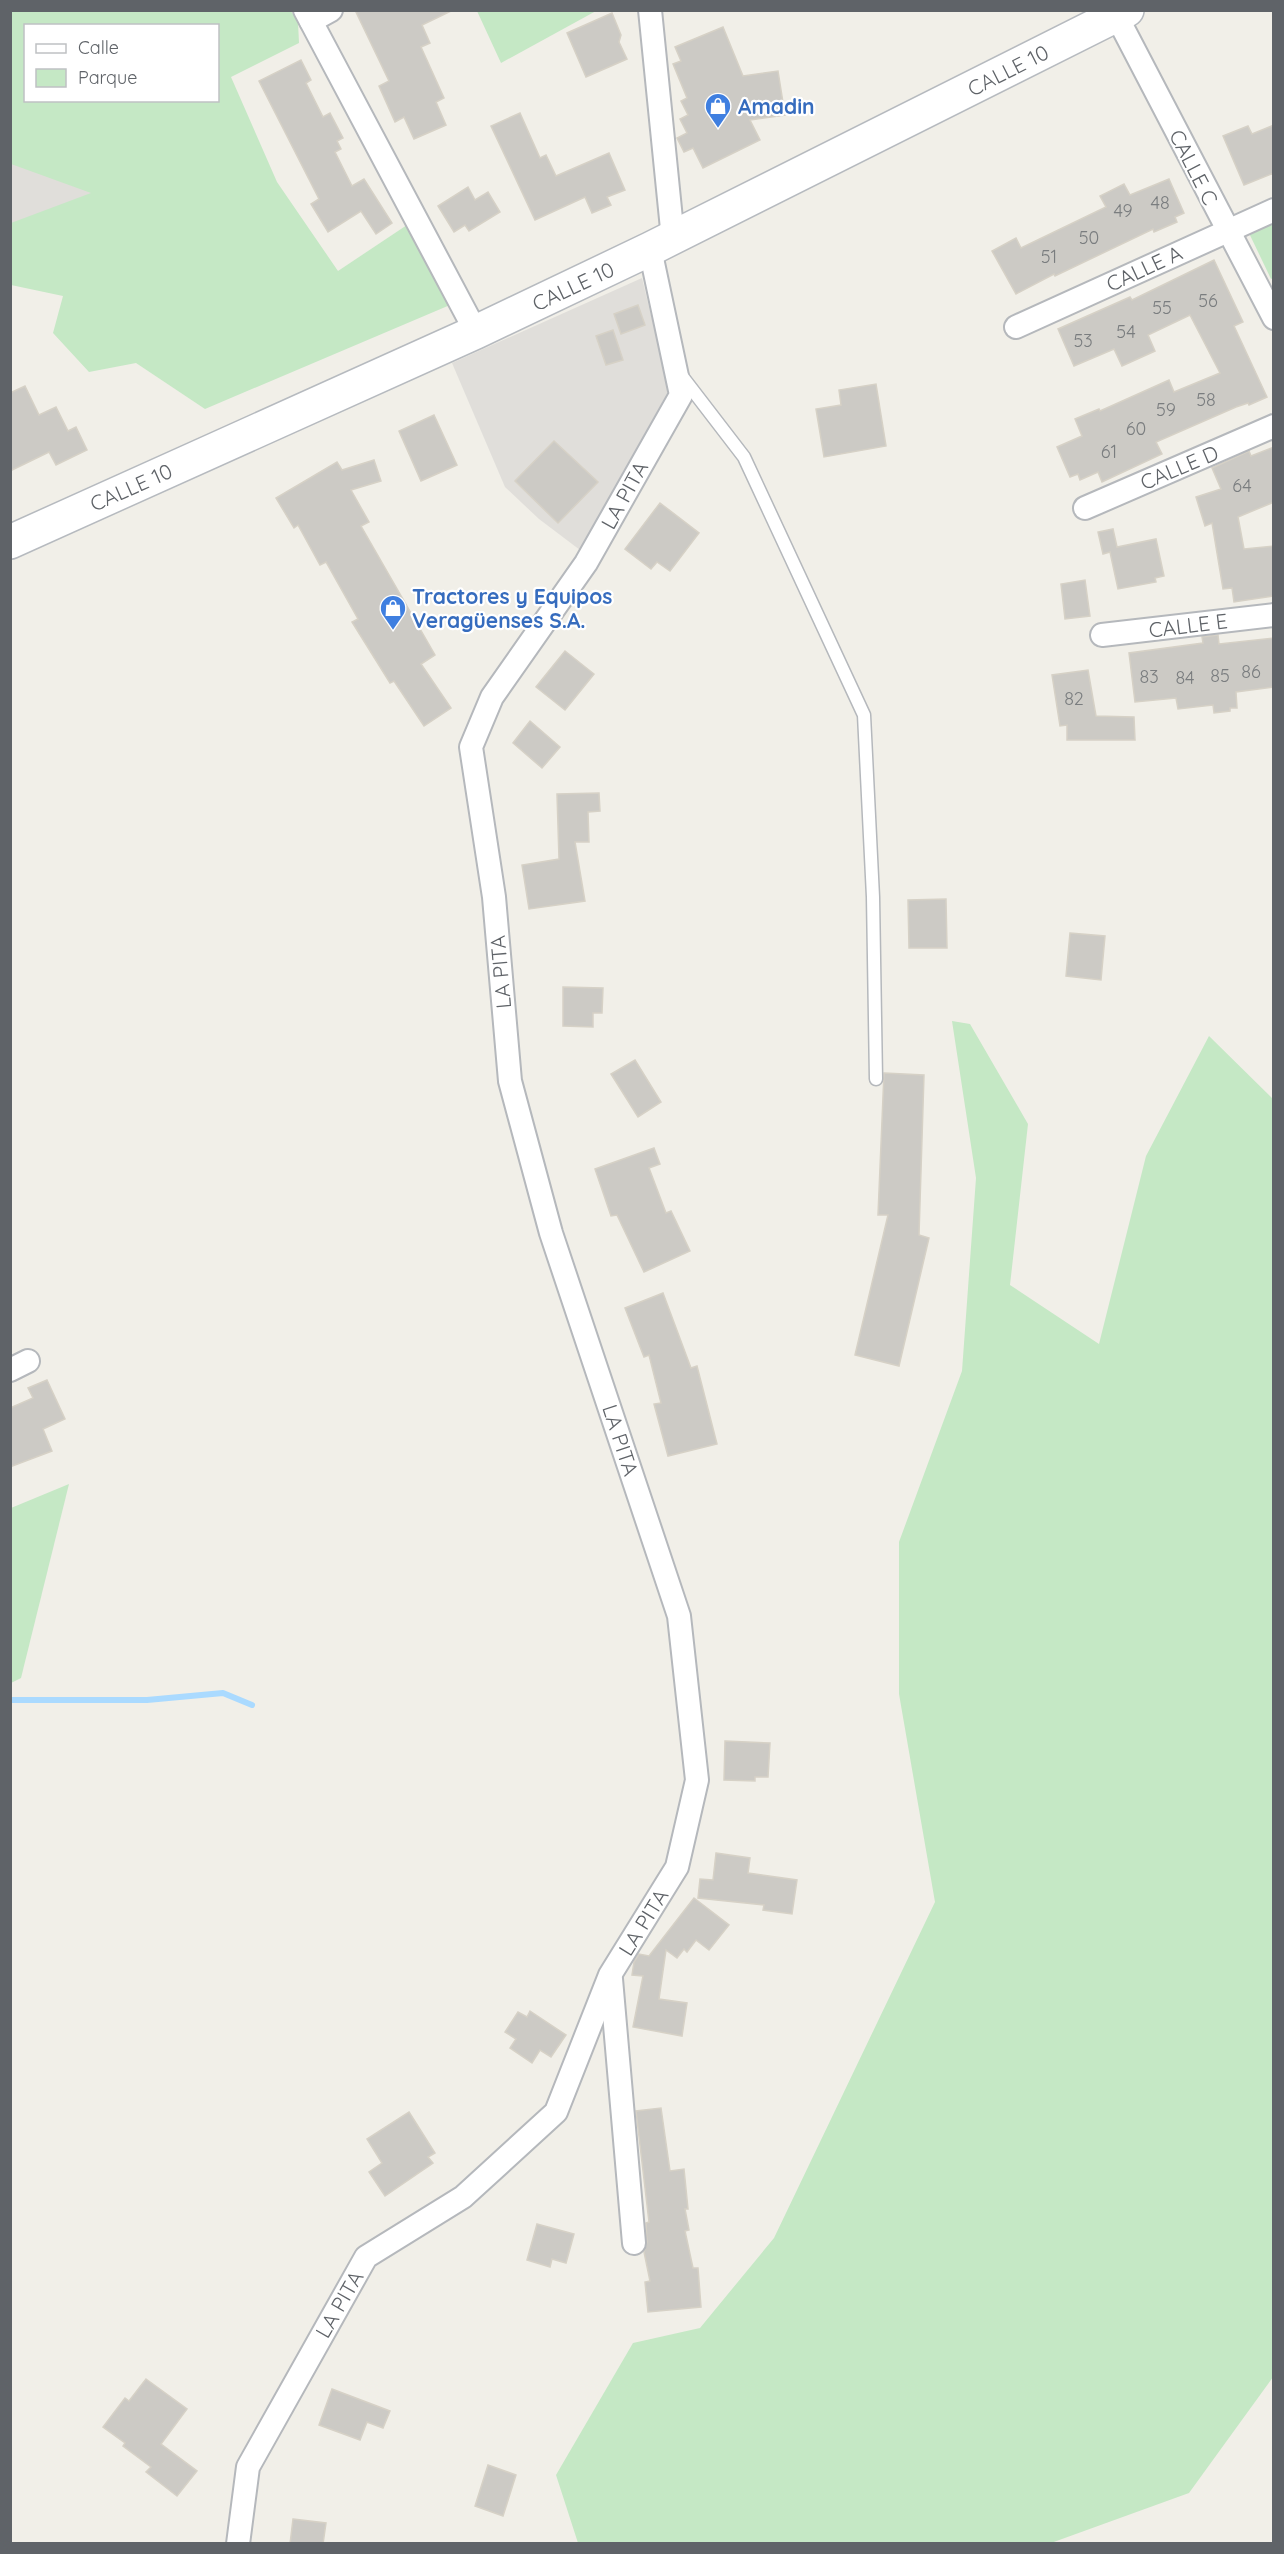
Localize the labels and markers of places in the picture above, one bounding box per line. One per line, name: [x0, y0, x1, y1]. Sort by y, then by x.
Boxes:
shop icon: Amadin: [703, 91, 733, 129]
place label: Amadin: [738, 93, 815, 119]
place label: Tractores y Equipos Veragüenses S.A.: [412, 583, 613, 633]
shop icon: Tractores y Equipos Veragüenses S.A.: [378, 593, 408, 631]

